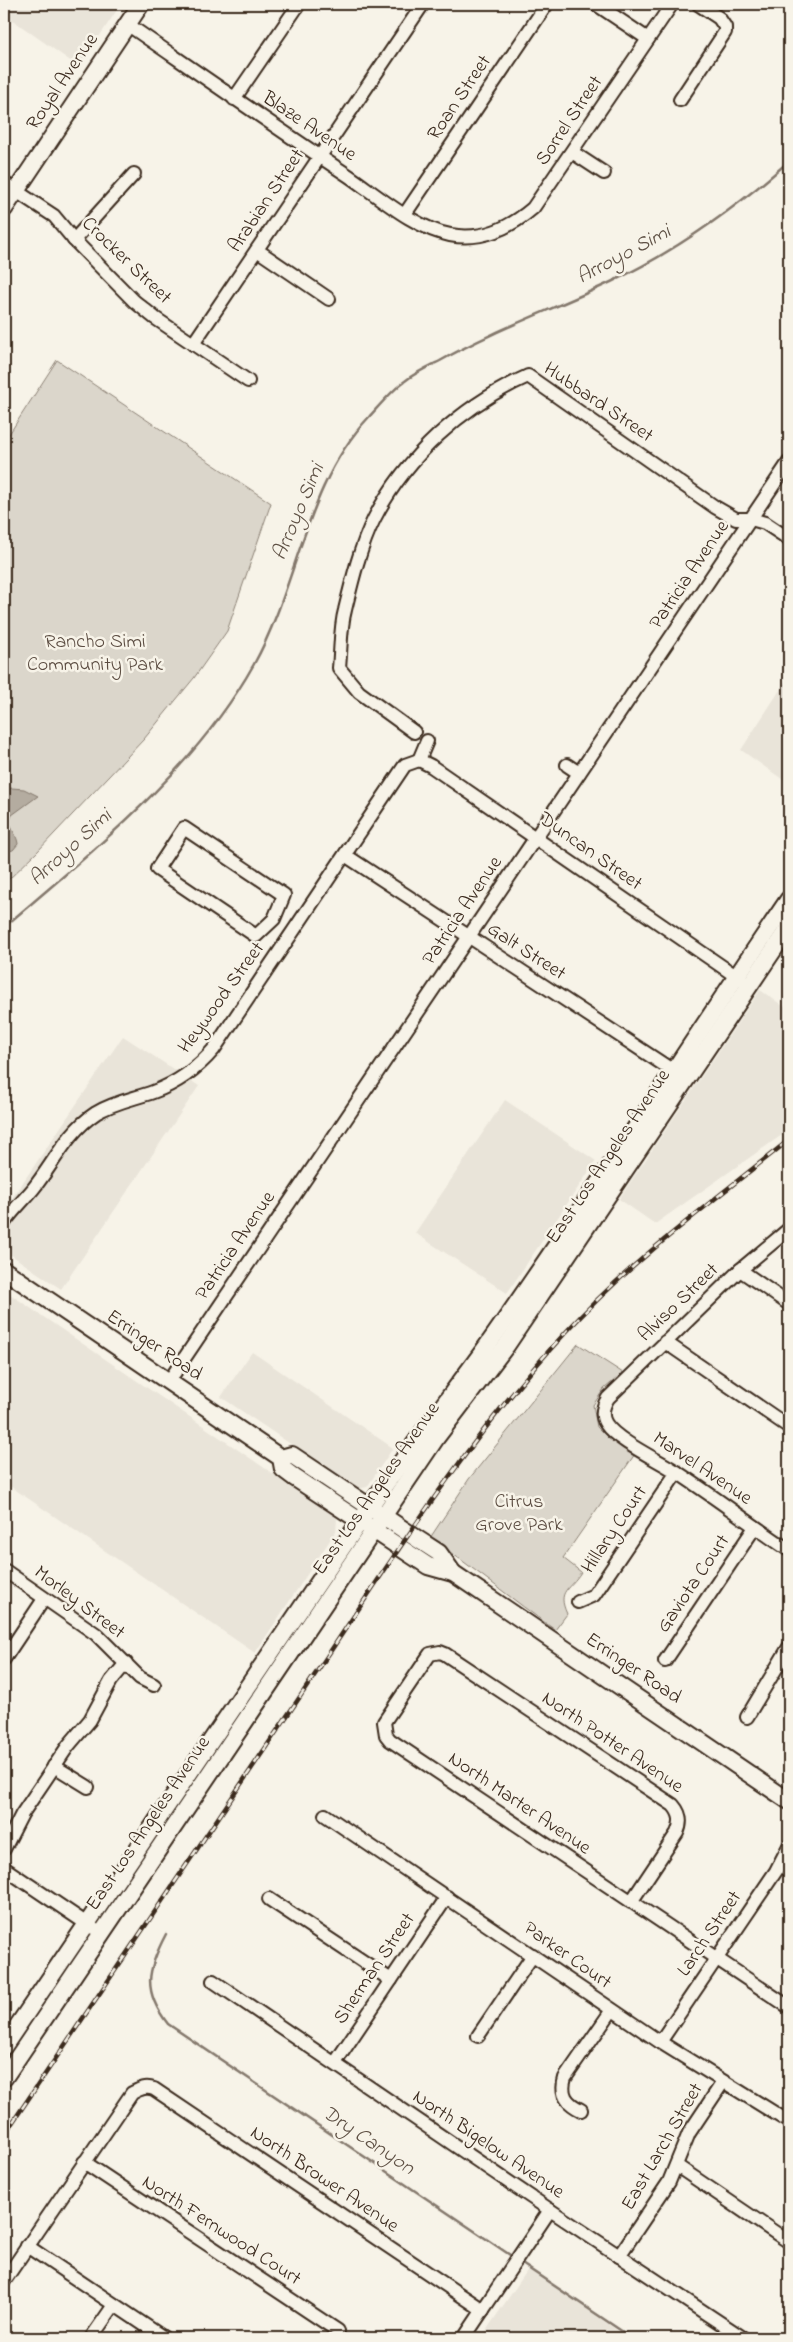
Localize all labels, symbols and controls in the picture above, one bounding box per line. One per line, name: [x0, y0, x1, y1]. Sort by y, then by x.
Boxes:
street label: Royal Avenue: [20, 28, 106, 136]
street label: Roan Street: [421, 49, 499, 147]
street label: Sorrel Street: [529, 70, 611, 172]
street label: Blaze Avenue: [255, 84, 362, 169]
street label: Arabian Street: [222, 143, 313, 259]
street label: Crocker Street: [74, 210, 178, 312]
water label: Arroyo Simi: [572, 217, 678, 292]
street label: Hubbard Street: [537, 355, 659, 451]
water label: Arroyo Simi: [265, 457, 334, 565]
street label: Patricia Avenue: [643, 515, 737, 635]
park label: Rancho Simi Community Park: [27, 628, 163, 680]
water label: Arroyo Simi: [23, 801, 121, 894]
street label: Duncan Street: [531, 805, 648, 899]
street label: Patricia Avenue: [416, 851, 510, 971]
street label: Galt Street: [481, 916, 571, 988]
street label: Heywood Street: [171, 936, 273, 1060]
street label: East Los Angeles Avenue: [540, 1064, 679, 1251]
street label: Patricia Avenue: [189, 1186, 283, 1306]
street label: Alviso Street: [632, 1257, 726, 1349]
street label: Erringer Road: [99, 1303, 208, 1390]
street label: East Los Angeles Avenue: [306, 1397, 449, 1582]
street label: Marvel Avenue: [646, 1425, 758, 1513]
street label: Hillary Court: [575, 1480, 655, 1580]
park label: Citrus Grove Park: [475, 1488, 563, 1540]
street label: Gaviota Court: [650, 1529, 738, 1639]
street label: Morley Street: [27, 1559, 131, 1647]
street label: Erringer Road: [578, 1626, 687, 1713]
street label: North Potter Avenue: [535, 1685, 689, 1801]
street label: East Los Angeles Avenue: [80, 1731, 219, 1918]
street label: North Marter Avenue: [442, 1745, 596, 1863]
street label: Larch Street: [671, 1885, 750, 1983]
street label: Sherman Street: [327, 1907, 423, 2031]
street label: Parker Court: [517, 1915, 617, 1997]
street label: East Larch Street: [615, 2078, 711, 2216]
street label: North Bigelow Avenue: [406, 2083, 570, 2208]
water label: Dry Canyon: [316, 2099, 421, 2183]
street label: North Brower Avenue: [244, 2119, 404, 2241]
street label: North Fernwood Court: [136, 2168, 307, 2294]

